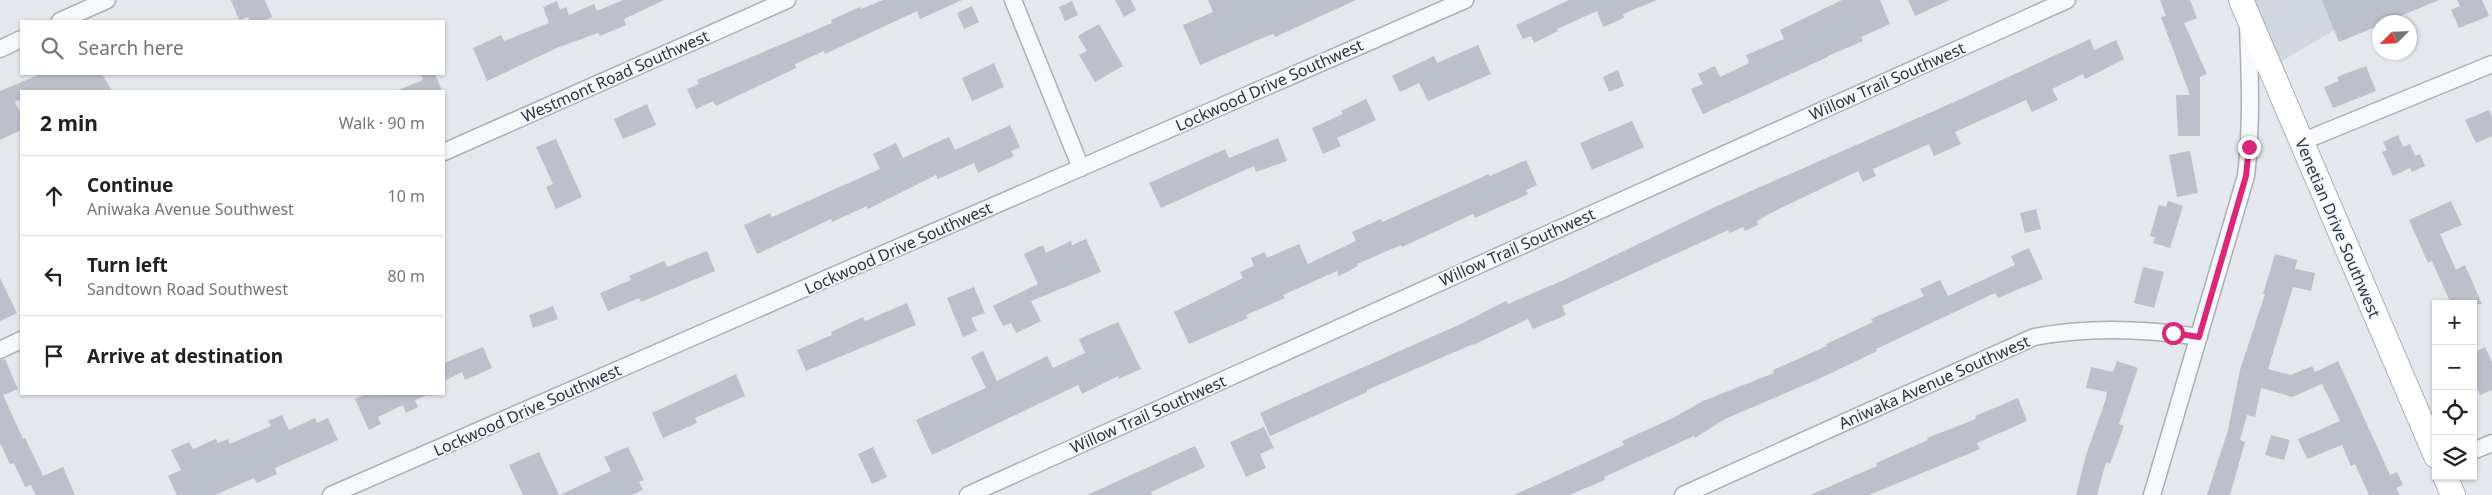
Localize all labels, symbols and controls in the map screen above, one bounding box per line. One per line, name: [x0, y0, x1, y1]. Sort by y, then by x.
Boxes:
north arrow: [2372, 15, 2417, 60]
search box: [20, 20, 445, 75]
street label: Westmont Road Southwest: [518, 25, 712, 127]
icon: search: [38, 34, 66, 62]
street label: Lockwood Drive Southwest: [1172, 34, 1366, 136]
text: Search here: [78, 35, 184, 61]
street label: Willow Trail Southwest: [1806, 37, 1968, 125]
text: 2 min: [40, 109, 98, 137]
text: Walk · 90 m: [339, 112, 425, 134]
street label: Venetian Drive Southwest: [2290, 135, 2386, 321]
route end: [2238, 136, 2261, 159]
text: Continue: [87, 172, 173, 198]
icon: ahead: [40, 182, 68, 210]
text: 10 m: [388, 185, 425, 207]
street label: Lockwood Drive Southwest: [801, 197, 995, 299]
text: Aniwaka Avenue Southwest: [87, 198, 294, 220]
street label: Willow Trail Southwest: [1436, 203, 1598, 291]
text: Turn left: [87, 252, 168, 278]
icon: left: [40, 262, 68, 290]
text: 80 m: [388, 265, 425, 287]
text: Sandtown Road Southwest: [87, 278, 288, 300]
map controls: [2432, 300, 2477, 480]
button: +: [2432, 300, 2477, 345]
route start: [2162, 322, 2185, 345]
street label: Aniwaka Avenue Southwest: [1835, 330, 2033, 434]
icon: arrive: [40, 342, 68, 370]
text: Arrive at destination: [87, 343, 283, 369]
button: −: [2432, 345, 2477, 390]
street label: Lockwood Drive Southwest: [430, 359, 624, 461]
street label: Willow Trail Southwest: [1067, 370, 1229, 458]
button: locate: [2432, 390, 2477, 435]
button: layers: [2432, 435, 2477, 480]

